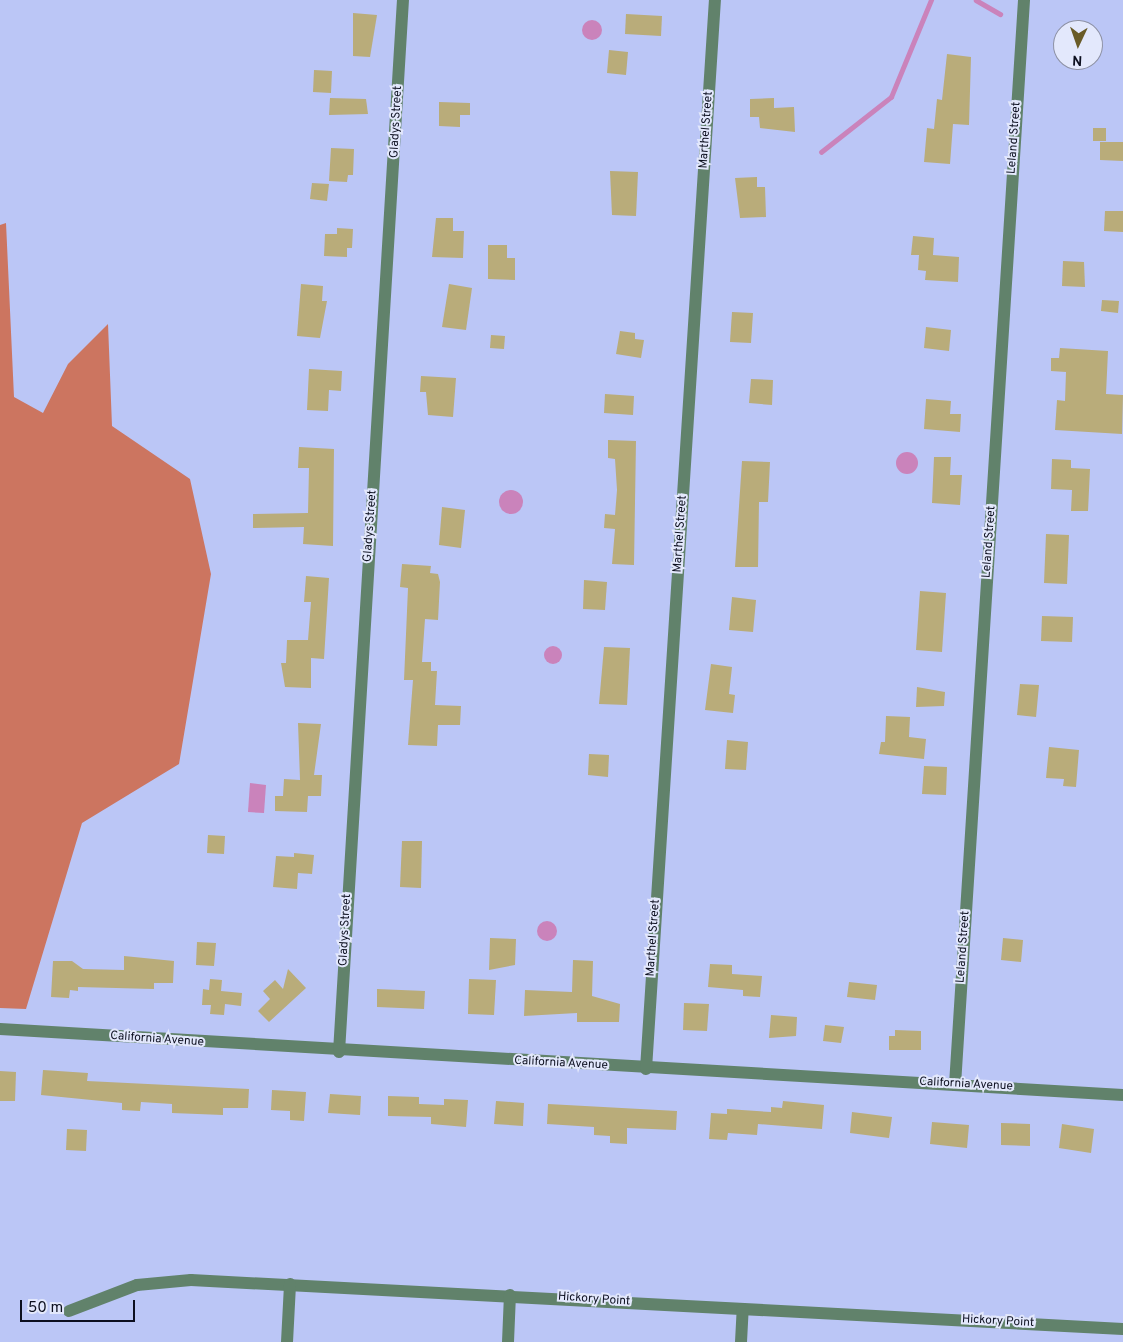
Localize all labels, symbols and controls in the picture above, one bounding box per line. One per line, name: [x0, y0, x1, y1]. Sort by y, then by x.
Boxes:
north arrow: [1053, 20, 1103, 70]
text: N: [1072, 51, 1083, 68]
street label: Gladys Street: [388, 86, 406, 158]
street label: Marthel Street: [697, 91, 717, 169]
street label: Leland Street: [1005, 101, 1025, 175]
street label: Gladys Street: [361, 489, 381, 563]
street label: Marthel Street: [671, 495, 691, 573]
street label: Leland Street: [980, 505, 1000, 579]
street label: Gladys Street: [337, 894, 355, 966]
street label: Marthel Street: [644, 899, 664, 977]
street label: Leland Street: [954, 910, 974, 984]
street label: California Avenue: [109, 1030, 205, 1050]
street label: California Avenue: [514, 1054, 608, 1074]
street label: California Avenue: [919, 1075, 1013, 1095]
scale bar: [22, 1290, 138, 1322]
street label: Hickory Point: [557, 1290, 631, 1310]
text: 50 m: [28, 1299, 63, 1318]
street label: Hickory Point: [961, 1313, 1035, 1331]

